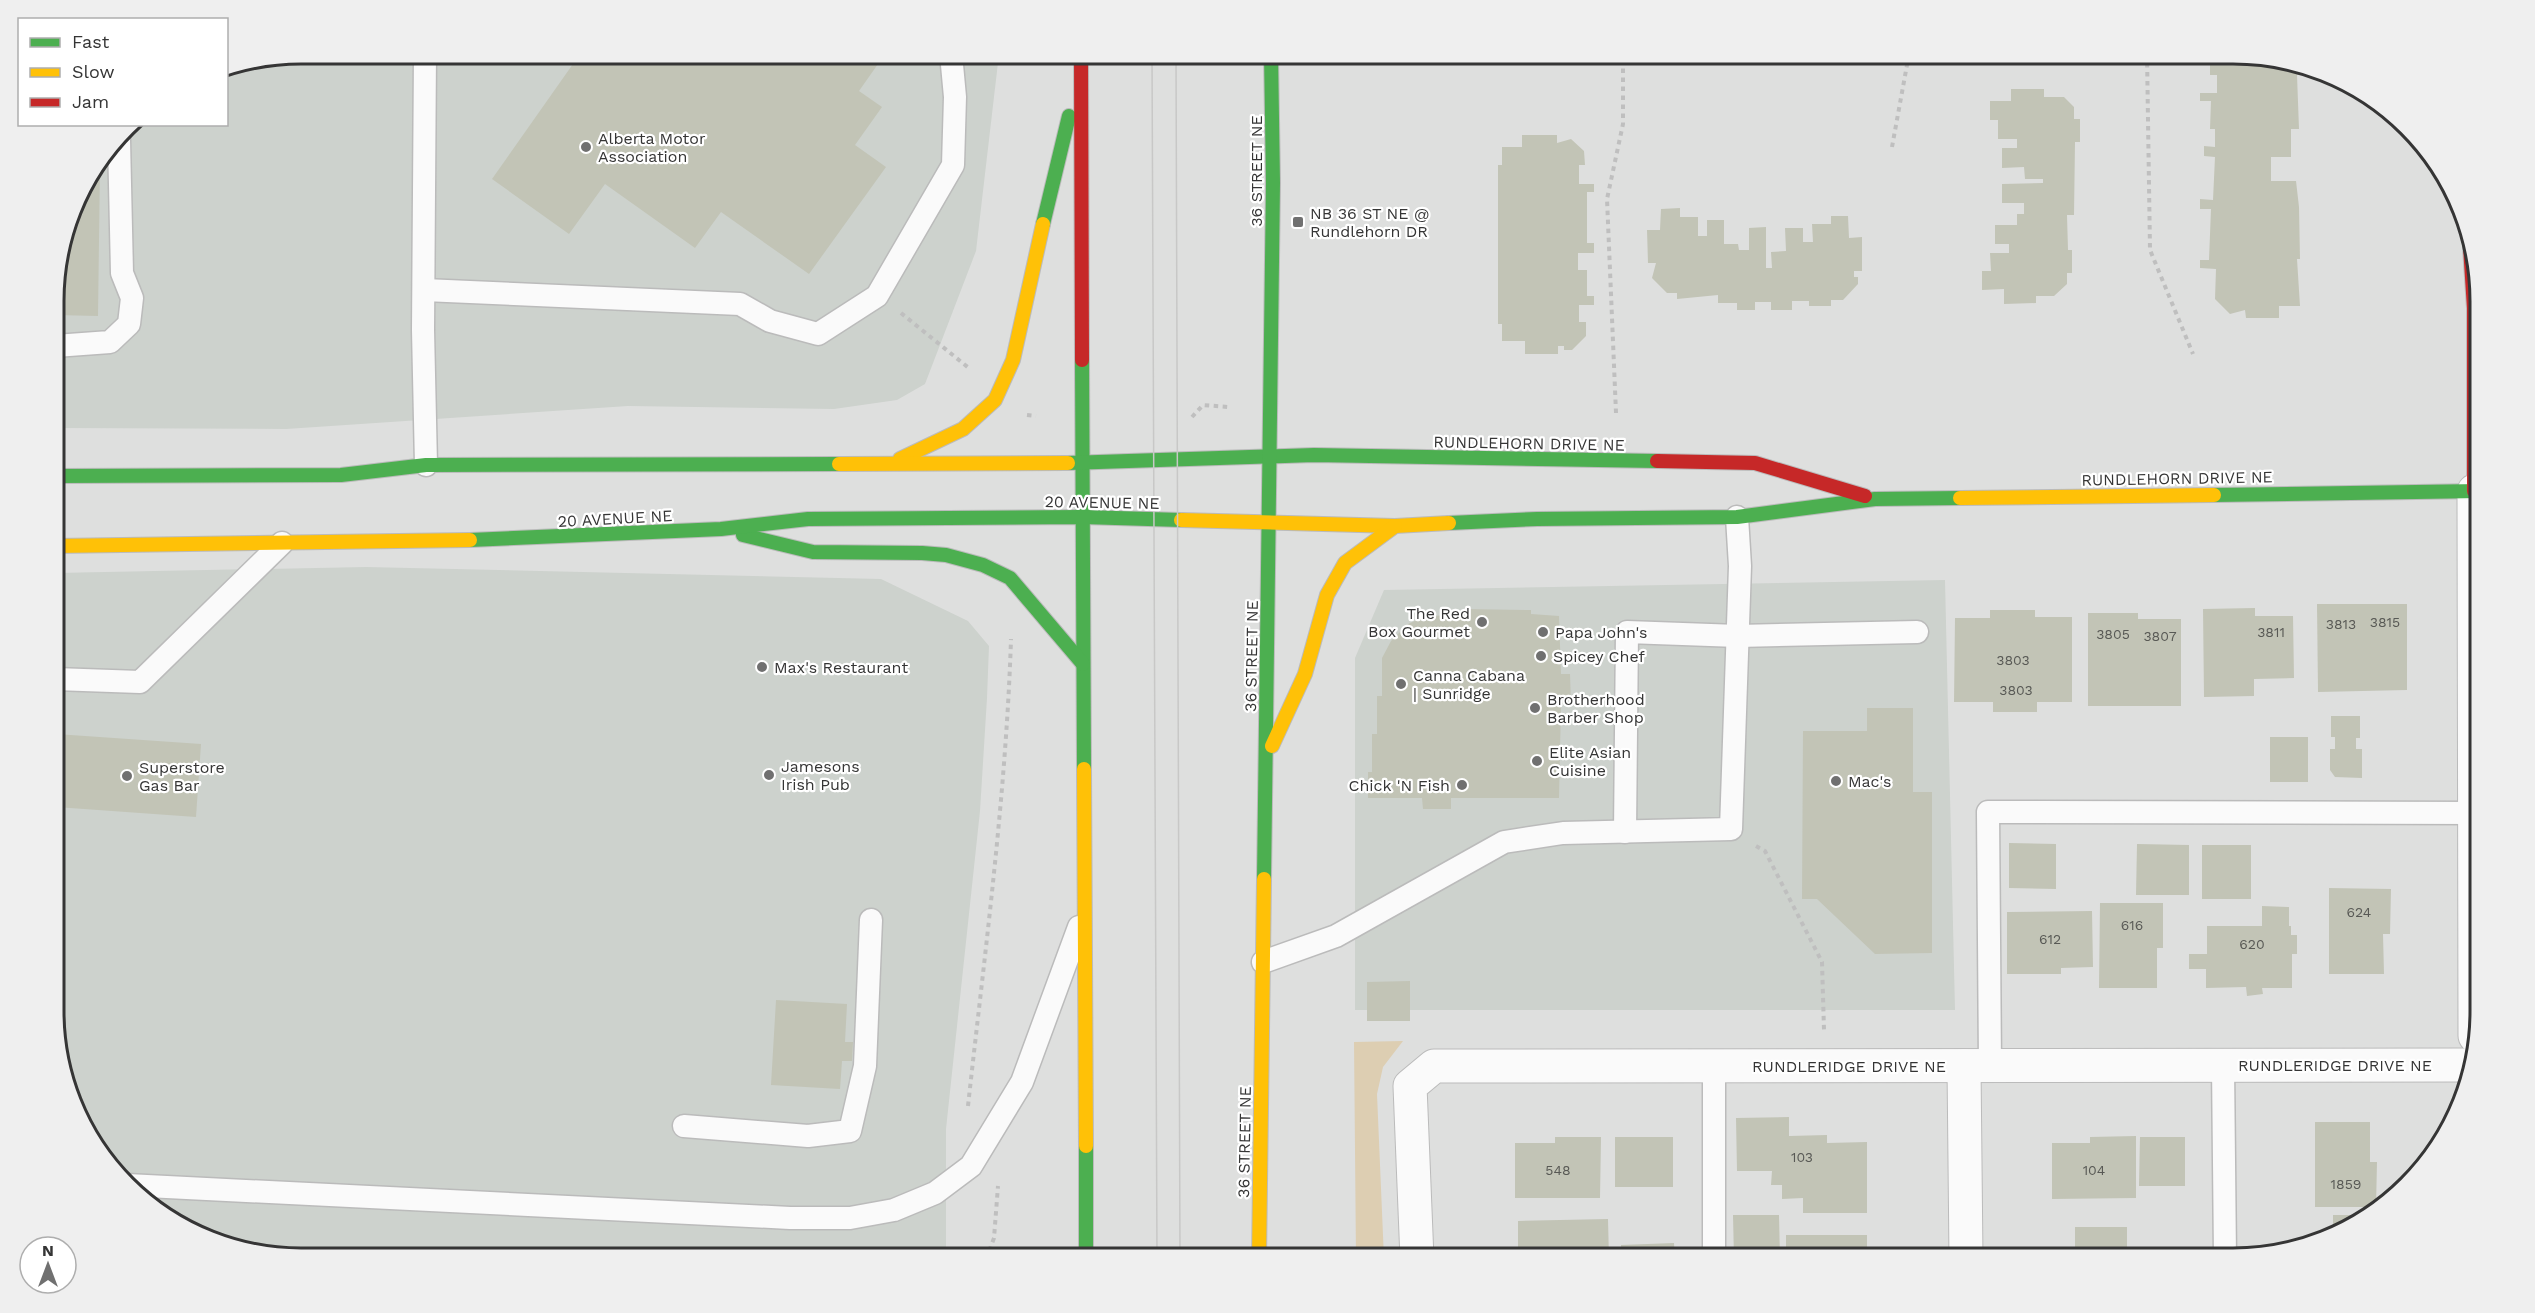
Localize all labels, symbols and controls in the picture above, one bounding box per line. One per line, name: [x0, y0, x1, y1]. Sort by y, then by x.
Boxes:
legend: [18, 18, 228, 126]
text: Fast: [72, 31, 110, 52]
text: Slow: [72, 61, 115, 82]
text: Jam: [72, 91, 109, 112]
street label: 36 STREET NE: [1247, 115, 1266, 227]
place label: Alberta Motor Association: [598, 129, 706, 166]
marker: Alberta Motor Association: [579, 140, 593, 154]
place label: NB 36 ST NE @ Rundlehorn DR: [1310, 204, 1429, 241]
marker: NB 36 ST NE @ Rundlehorn DR: [1291, 215, 1305, 229]
street label: RUNDLEHORN DRIVE NE: [1433, 432, 1625, 455]
street label: RUNDLEHORN DRIVE NE: [2081, 467, 2273, 490]
street label: 20 AVENUE NE: [1044, 492, 1160, 513]
street label: 20 AVENUE NE: [557, 506, 673, 531]
street label: 36 STREET NE: [1241, 600, 1262, 712]
place label: The Red Box Gourmet: [1368, 604, 1470, 641]
house number: 3815: [2370, 614, 2400, 630]
marker: The Red Box Gourmet: [1475, 615, 1489, 629]
house number: 3813: [2326, 616, 2356, 632]
place label: Papa John's: [1555, 623, 1648, 642]
house number: 3811: [2257, 624, 2285, 640]
marker: Papa John's: [1536, 625, 1550, 639]
house number: 3805: [2096, 626, 2130, 642]
house number: 3807: [2143, 628, 2177, 644]
place label: Spicey Chef: [1553, 647, 1646, 666]
marker: Spicey Chef: [1534, 649, 1548, 663]
house number: 3803: [1996, 652, 2030, 668]
place label: Max's Restaurant: [774, 658, 908, 677]
marker: Max's Restaurant: [755, 660, 769, 674]
place label: Canna Cabana | Sunridge: [1413, 666, 1525, 703]
marker: Canna Cabana | Sunridge: [1394, 677, 1408, 691]
house number: 3803: [1999, 682, 2033, 698]
place label: Brotherhood Barber Shop: [1547, 690, 1645, 727]
marker: Brotherhood Barber Shop: [1528, 701, 1542, 715]
place label: Elite Asian Cuisine: [1549, 743, 1631, 780]
marker: Elite Asian Cuisine: [1530, 754, 1544, 768]
place label: Jamesons Irish Pub: [781, 757, 860, 794]
place label: Superstore Gas Bar: [139, 758, 225, 795]
marker: Jamesons Irish Pub: [762, 768, 776, 782]
marker: Superstore Gas Bar: [120, 769, 134, 783]
place label: Mac's: [1848, 772, 1891, 791]
marker: Mac's: [1829, 774, 1843, 788]
place label: Chick 'N Fish: [1348, 776, 1450, 795]
marker: Chick 'N Fish: [1455, 778, 1469, 792]
house number: 624: [2347, 904, 2371, 920]
house number: 616: [2121, 917, 2143, 933]
house number: 612: [2039, 931, 2061, 947]
house number: 620: [2239, 936, 2265, 952]
street label: RUNDLERIDGE DRIVE NE: [2238, 1056, 2432, 1075]
street label: RUNDLERIDGE DRIVE NE: [1752, 1057, 1946, 1076]
street label: 36 STREET NE: [1234, 1086, 1255, 1198]
house number: 103: [1791, 1149, 1813, 1165]
house number: 548: [1545, 1162, 1571, 1178]
house number: 104: [2083, 1162, 2105, 1178]
house number: 1859: [2331, 1176, 2361, 1192]
north arrow: [18, 1235, 78, 1295]
text: N: [42, 1241, 54, 1260]

